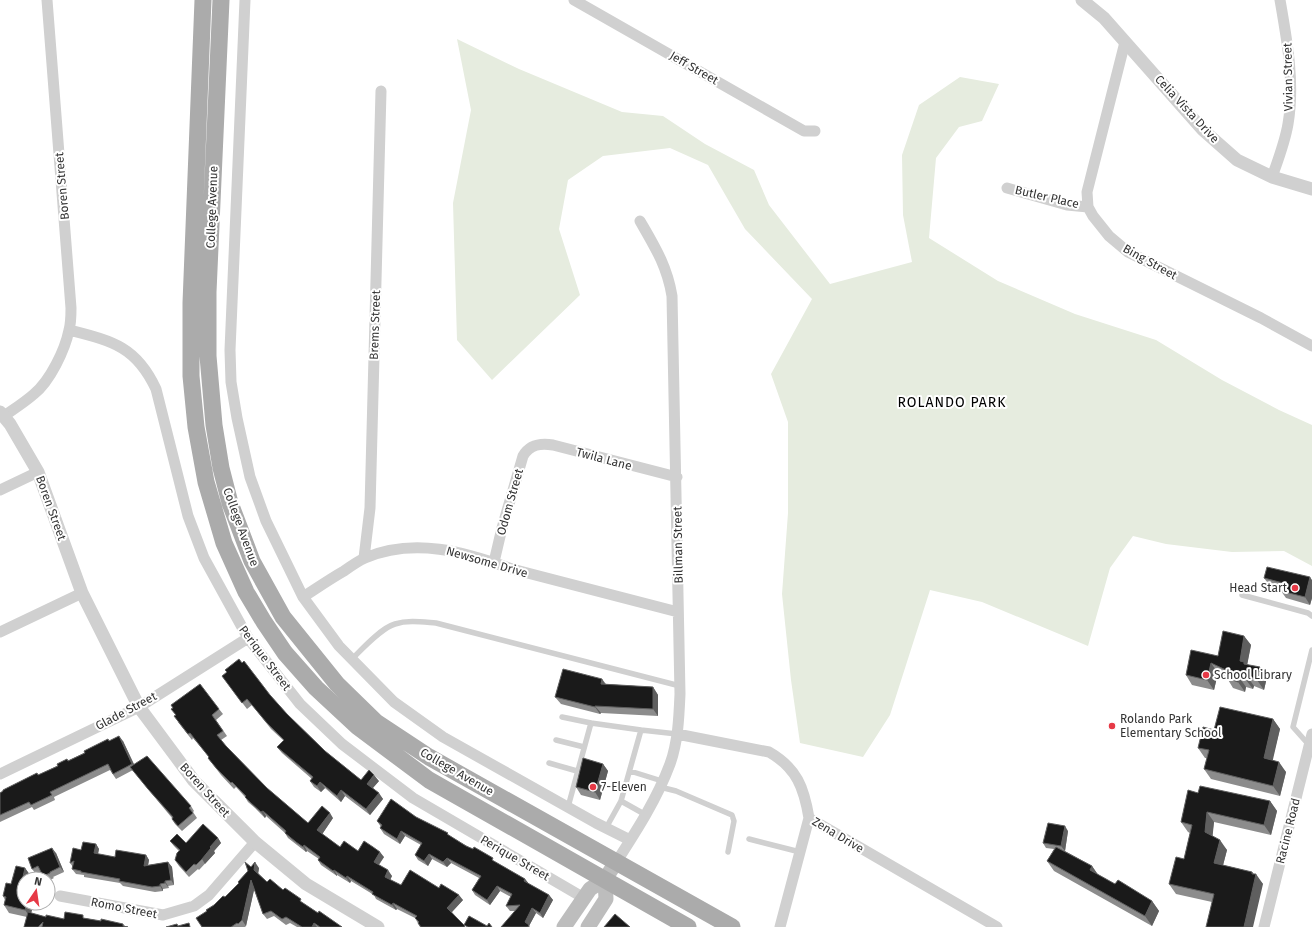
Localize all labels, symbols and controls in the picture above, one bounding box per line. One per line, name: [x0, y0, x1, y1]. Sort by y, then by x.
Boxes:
street label: Vivian Street: [1280, 42, 1296, 111]
street label: Jeff Street: [667, 48, 721, 88]
street label: Celia Vista Drive: [1152, 72, 1222, 146]
street label: Boren Street: [52, 151, 72, 220]
street label: College Avenue: [204, 165, 220, 249]
street label: Butler Place: [1014, 183, 1080, 211]
street label: Bing Street: [1120, 241, 1180, 283]
street label: Brems Street: [367, 289, 383, 360]
district label: ROLANDO PARK: [897, 394, 1007, 411]
street label: Twila Lane: [575, 445, 633, 473]
street label: Odom Street: [494, 467, 526, 537]
street label: Boren Street: [33, 474, 69, 543]
street label: College Avenue: [220, 486, 262, 568]
street label: Billman Street: [670, 506, 686, 584]
street label: Newsome Drive: [445, 544, 529, 580]
place label: Head Start: [1229, 581, 1288, 595]
marker: Head Start: [1290, 583, 1300, 593]
street label: Perique Street: [236, 623, 294, 694]
place label: School Library: [1214, 668, 1292, 682]
marker: School Library: [1201, 670, 1211, 680]
street label: Glade Street: [93, 689, 159, 733]
place label: Rolando Park Elementary School: [1120, 712, 1222, 740]
marker: Rolando Park Elementary School: [1107, 721, 1117, 731]
street label: College Avenue: [418, 745, 496, 799]
street label: Boren Street: [177, 760, 233, 820]
place label: 7-Eleven: [601, 780, 647, 794]
marker: 7-Eleven: [588, 782, 598, 792]
street label: Racine Road: [1273, 797, 1303, 865]
street label: Zena Drive: [810, 814, 866, 856]
street label: Perique Street: [478, 833, 553, 884]
north arrow: [16, 871, 56, 911]
text: N: [33, 875, 43, 889]
street label: Romo Street: [90, 895, 159, 921]

